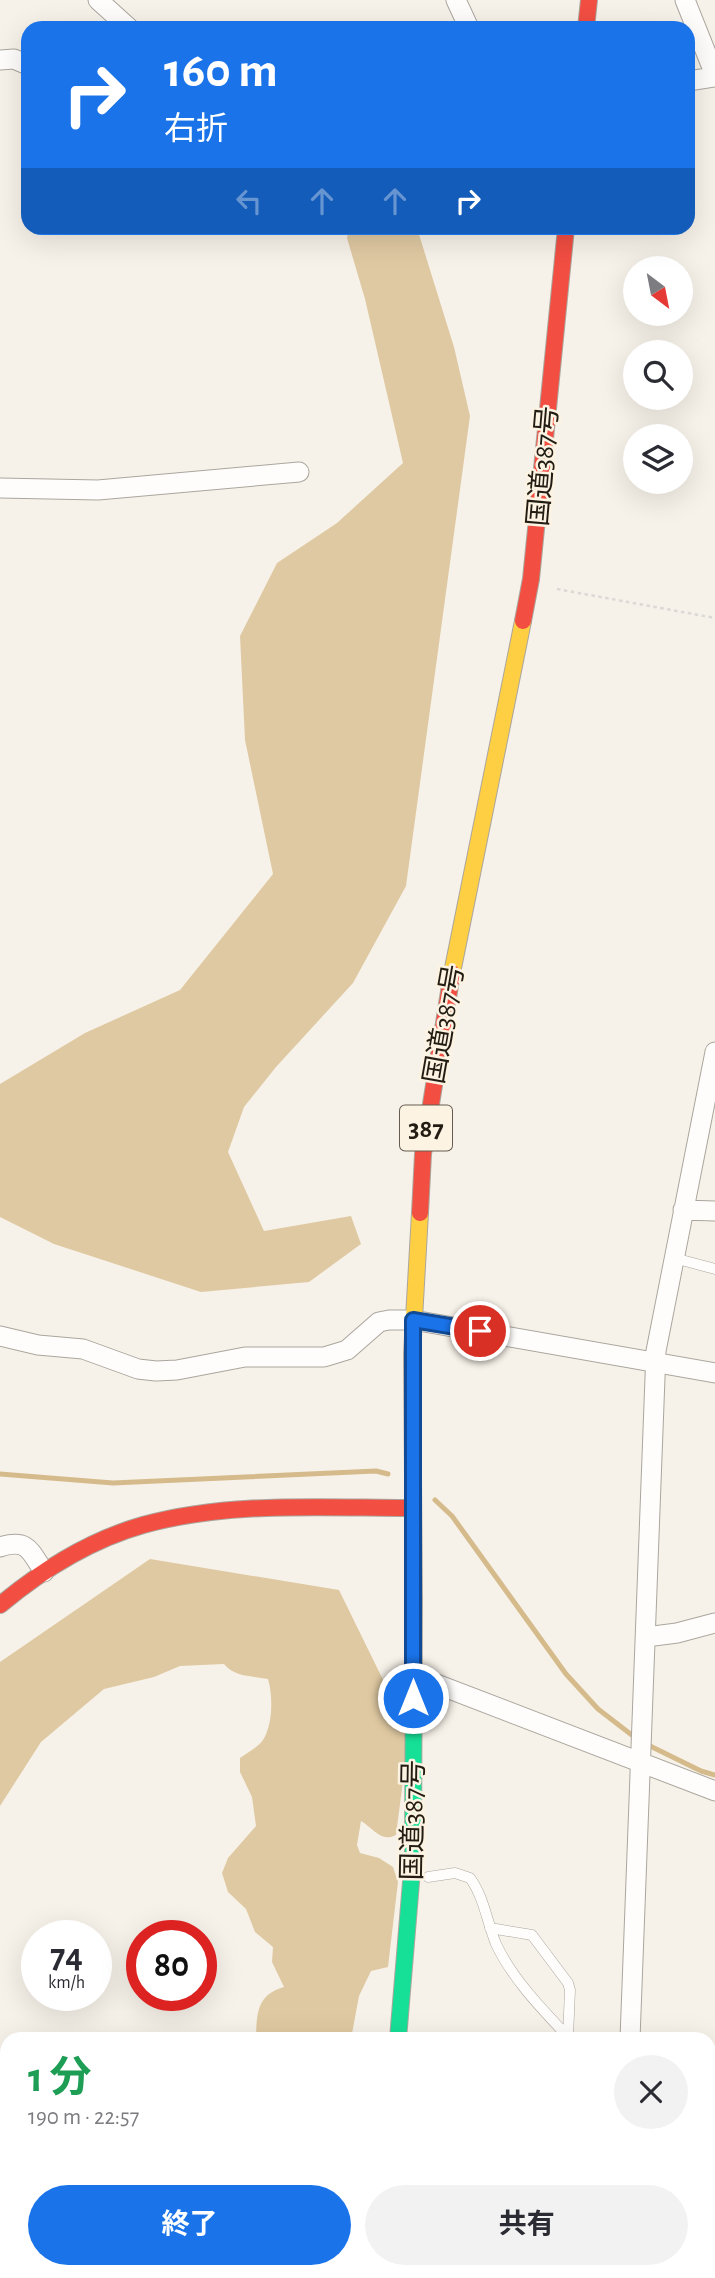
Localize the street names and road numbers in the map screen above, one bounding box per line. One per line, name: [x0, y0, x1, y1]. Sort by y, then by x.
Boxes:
street label: 国道387号: [523, 405, 563, 527]
street label: 国道387号: [419, 962, 469, 1086]
road number: 387: [400, 1106, 452, 1150]
street label: 国道387号: [397, 1760, 429, 1881]

